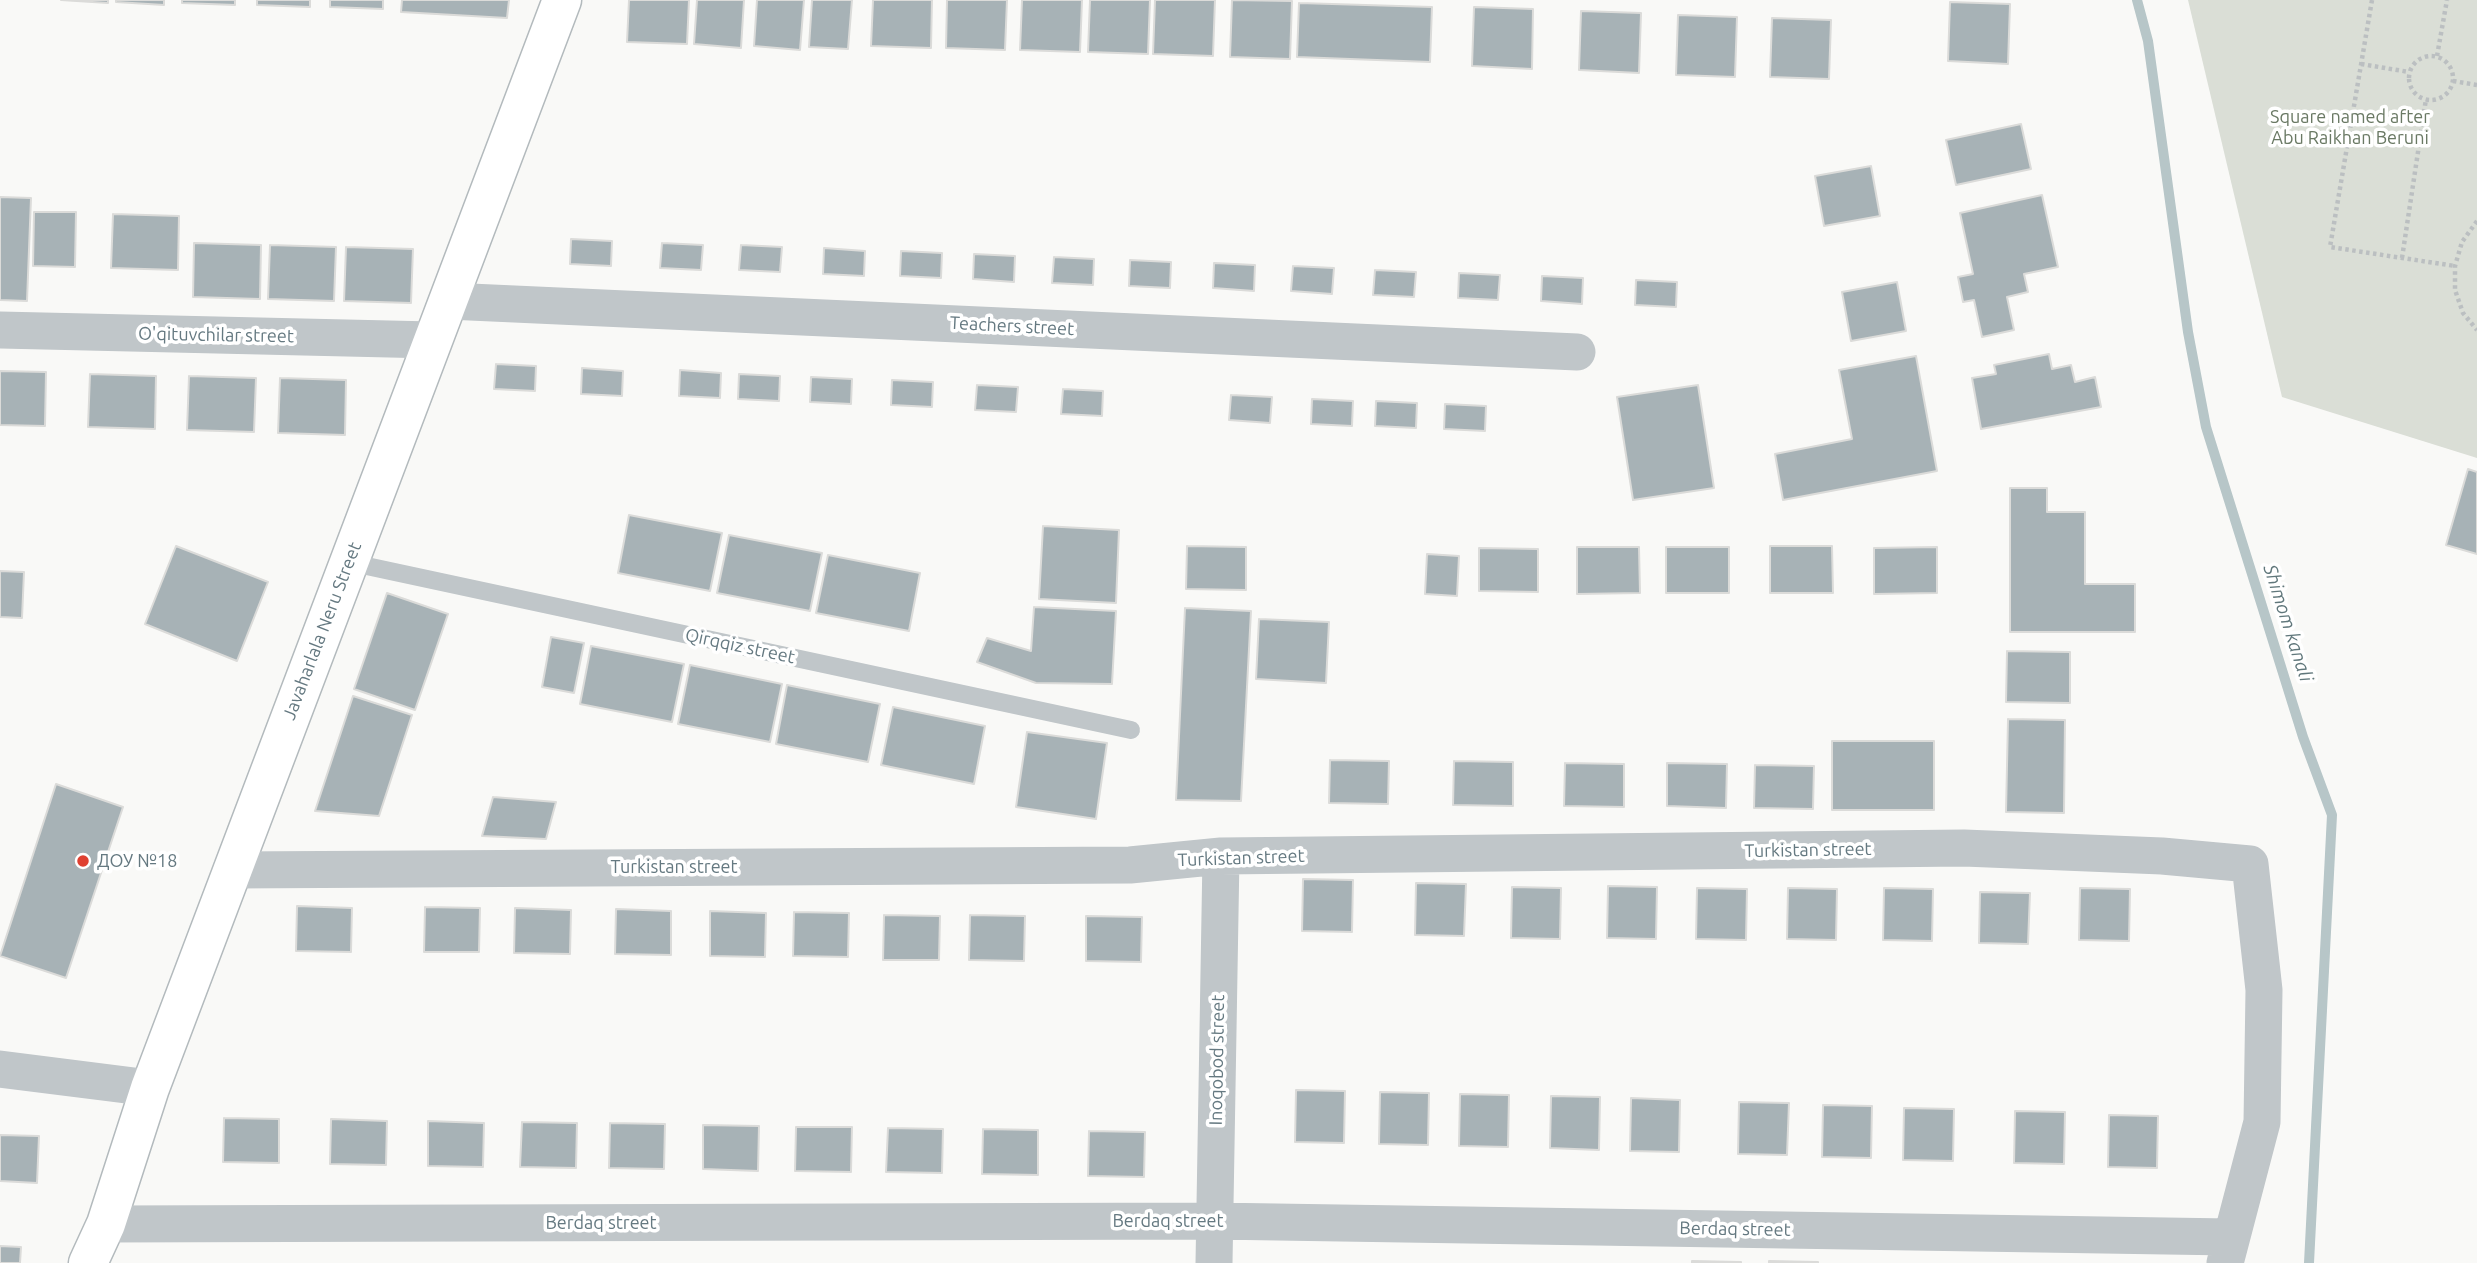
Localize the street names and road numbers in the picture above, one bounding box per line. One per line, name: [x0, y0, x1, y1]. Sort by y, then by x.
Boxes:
street label: Teachers street: [949, 312, 1075, 340]
street label: O'qituvchilar street: [138, 323, 294, 347]
street label: Javaharlala Neru Street: [278, 539, 366, 723]
street label: Qirqqiz street: [683, 624, 797, 668]
street label: Turkistan street: [1744, 838, 1872, 862]
street label: Turkistan street: [1177, 845, 1305, 871]
street label: Turkistan street: [610, 856, 738, 878]
street label: Inoqobod street: [1205, 994, 1229, 1126]
street label: Berdaq street: [1112, 1210, 1224, 1232]
street label: Berdaq street: [545, 1212, 657, 1234]
street label: Berdaq street: [1679, 1217, 1791, 1241]

